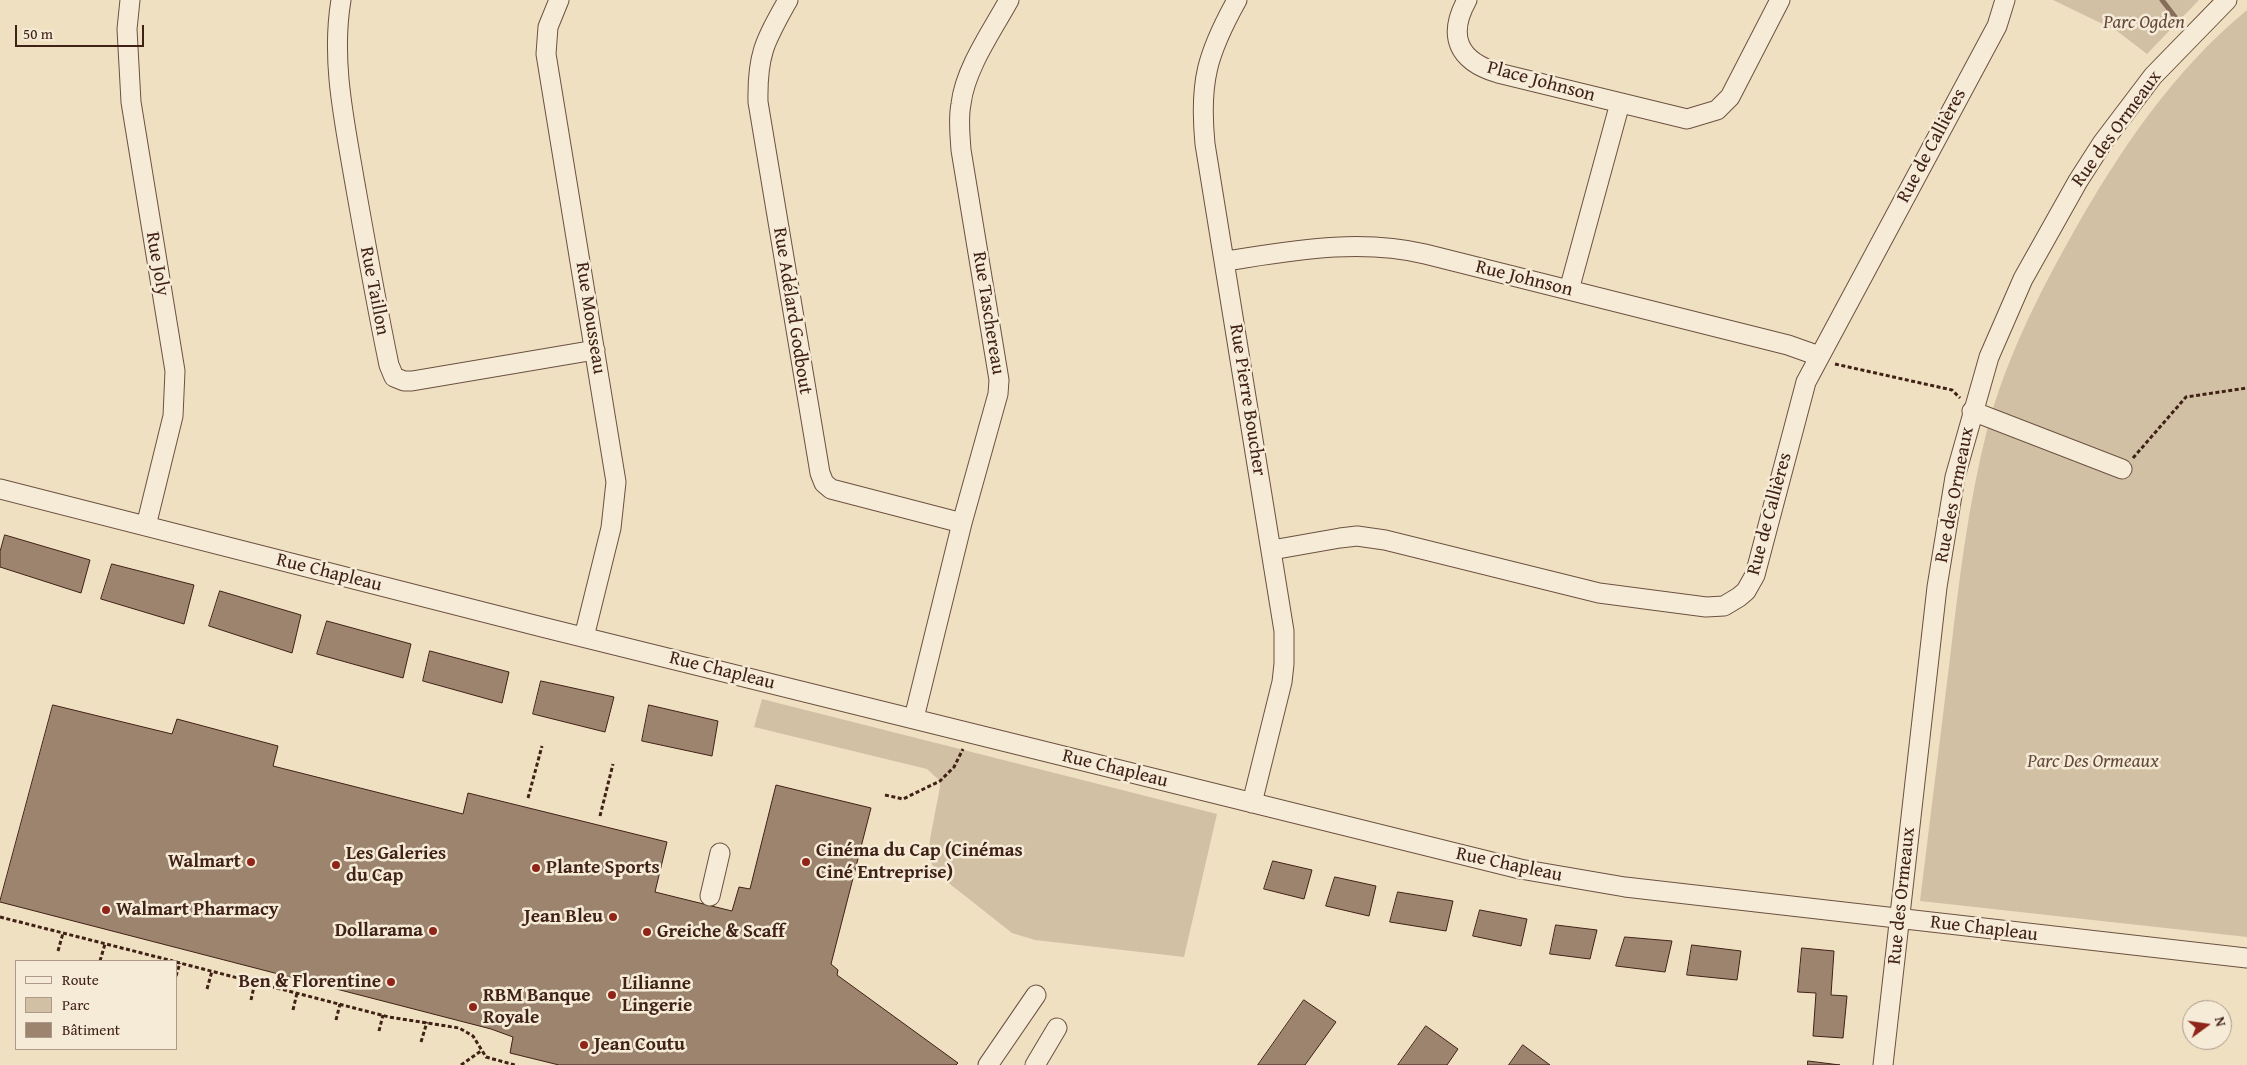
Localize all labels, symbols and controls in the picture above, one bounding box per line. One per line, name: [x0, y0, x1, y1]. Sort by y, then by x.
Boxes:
park label: Parc Ogden: [2103, 12, 2185, 34]
scale bar: [18, 15, 146, 47]
text: 50 m: [23, 23, 53, 44]
street label: Place Johnson: [1484, 57, 1598, 107]
street label: Rue des Ormeaux: [2067, 67, 2167, 191]
street label: Rue de Callières: [1892, 85, 1972, 207]
street label: Rue Adélard Godbout: [768, 226, 816, 396]
street label: Rue Joly: [140, 230, 174, 298]
street label: Rue Taillon: [354, 245, 394, 337]
street label: Rue Taschereau: [967, 250, 1009, 376]
street label: Rue Johnson: [1473, 256, 1575, 302]
street label: Rue Mousseau: [570, 260, 610, 376]
street label: Rue Pierre Boucher: [1224, 322, 1270, 478]
street label: Rue des Ormeaux: [1931, 425, 1979, 565]
street label: Rue de Callières: [1743, 450, 1797, 578]
street label: Rue Chapleau: [274, 549, 384, 597]
street label: Rue Chapleau: [667, 647, 777, 695]
street label: Rue Chapleau: [1060, 745, 1170, 793]
park label: Parc Des Ormeaux: [2027, 751, 2159, 773]
street label: Rue des Ormeaux: [1883, 826, 1921, 966]
place label: Cinéma du Cap (Cinémas Ciné Entreprise): [816, 840, 1023, 884]
place label: Les Galeries du Cap: [346, 843, 446, 887]
street label: Rue Chapleau: [1454, 843, 1564, 887]
place label: Walmart: [168, 851, 241, 873]
marker: Walmart: [245, 856, 257, 868]
marker: Cinéma du Cap (Cinémas Ciné Entreprise): [800, 856, 812, 868]
place label: Plante Sports: [546, 857, 660, 879]
marker: Les Galeries du Cap: [330, 859, 342, 871]
marker: Plante Sports: [530, 862, 542, 874]
place label: Walmart Pharmacy: [116, 899, 278, 921]
marker: Walmart Pharmacy: [100, 904, 112, 916]
place label: Jean Bleu: [524, 906, 603, 928]
marker: Jean Bleu: [607, 911, 619, 923]
street label: Rue Chapleau: [1929, 911, 2039, 947]
place label: Dollarama: [335, 920, 423, 942]
place label: Greiche & Scaff: [657, 921, 785, 943]
marker: Dollarama: [427, 925, 439, 937]
marker: Greiche & Scaff: [641, 926, 653, 938]
legend: [15, 960, 178, 1050]
text: Route: [62, 969, 99, 990]
place label: Ben & Florentine: [239, 971, 381, 993]
place label: Lilianne Lingerie: [622, 973, 692, 1017]
marker: Ben & Florentine: [385, 976, 397, 988]
place label: RBM Banque Royale: [483, 985, 591, 1029]
marker: Lilianne Lingerie: [606, 989, 618, 1001]
text: Parc: [62, 994, 90, 1015]
north arrow: [2182, 1000, 2232, 1050]
marker: RBM Banque Royale: [467, 1001, 479, 1013]
text: N: [2210, 1015, 2231, 1029]
text: Bâtiment: [62, 1019, 120, 1040]
place label: Jean Coutu: [594, 1034, 685, 1056]
marker: Jean Coutu: [578, 1039, 590, 1051]

